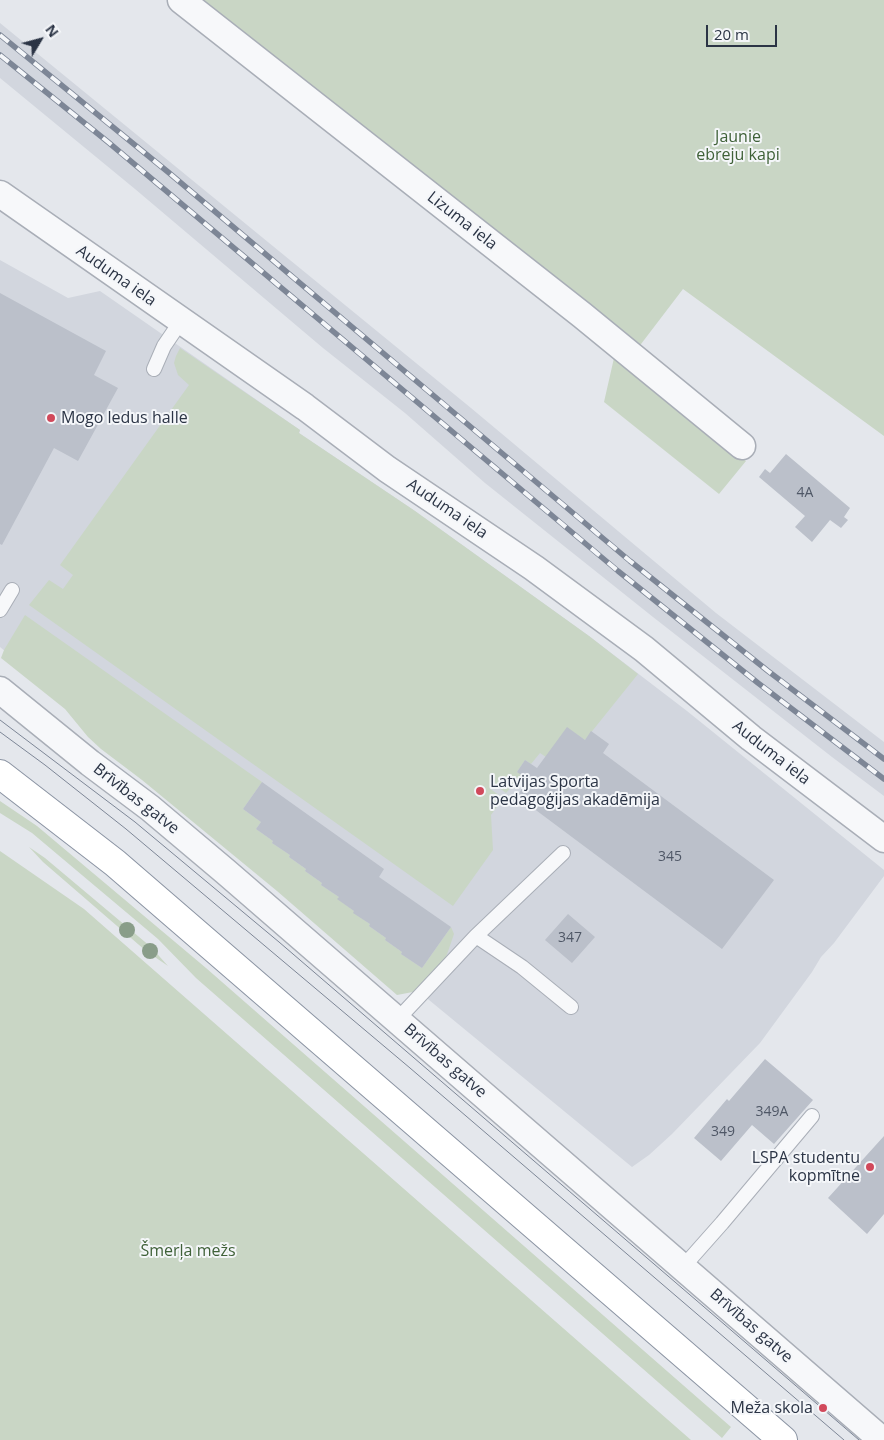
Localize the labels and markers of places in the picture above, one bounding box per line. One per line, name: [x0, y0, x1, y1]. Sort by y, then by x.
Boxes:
place label: Mogo ledus halle: [61, 408, 188, 428]
marker: Mogo ledus halle: [45, 412, 57, 424]
place label: Latvijas Sporta pedagoģijas akadēmija: [490, 772, 660, 810]
marker: Latvijas Sporta pedagoģijas akadēmija: [474, 785, 486, 797]
place label: LSPA studentu kopmītne: [752, 1148, 860, 1186]
marker: LSPA studentu kopmītne: [864, 1161, 876, 1173]
place label: Meža skola: [730, 1398, 813, 1418]
marker: Meža skola: [817, 1402, 829, 1414]

